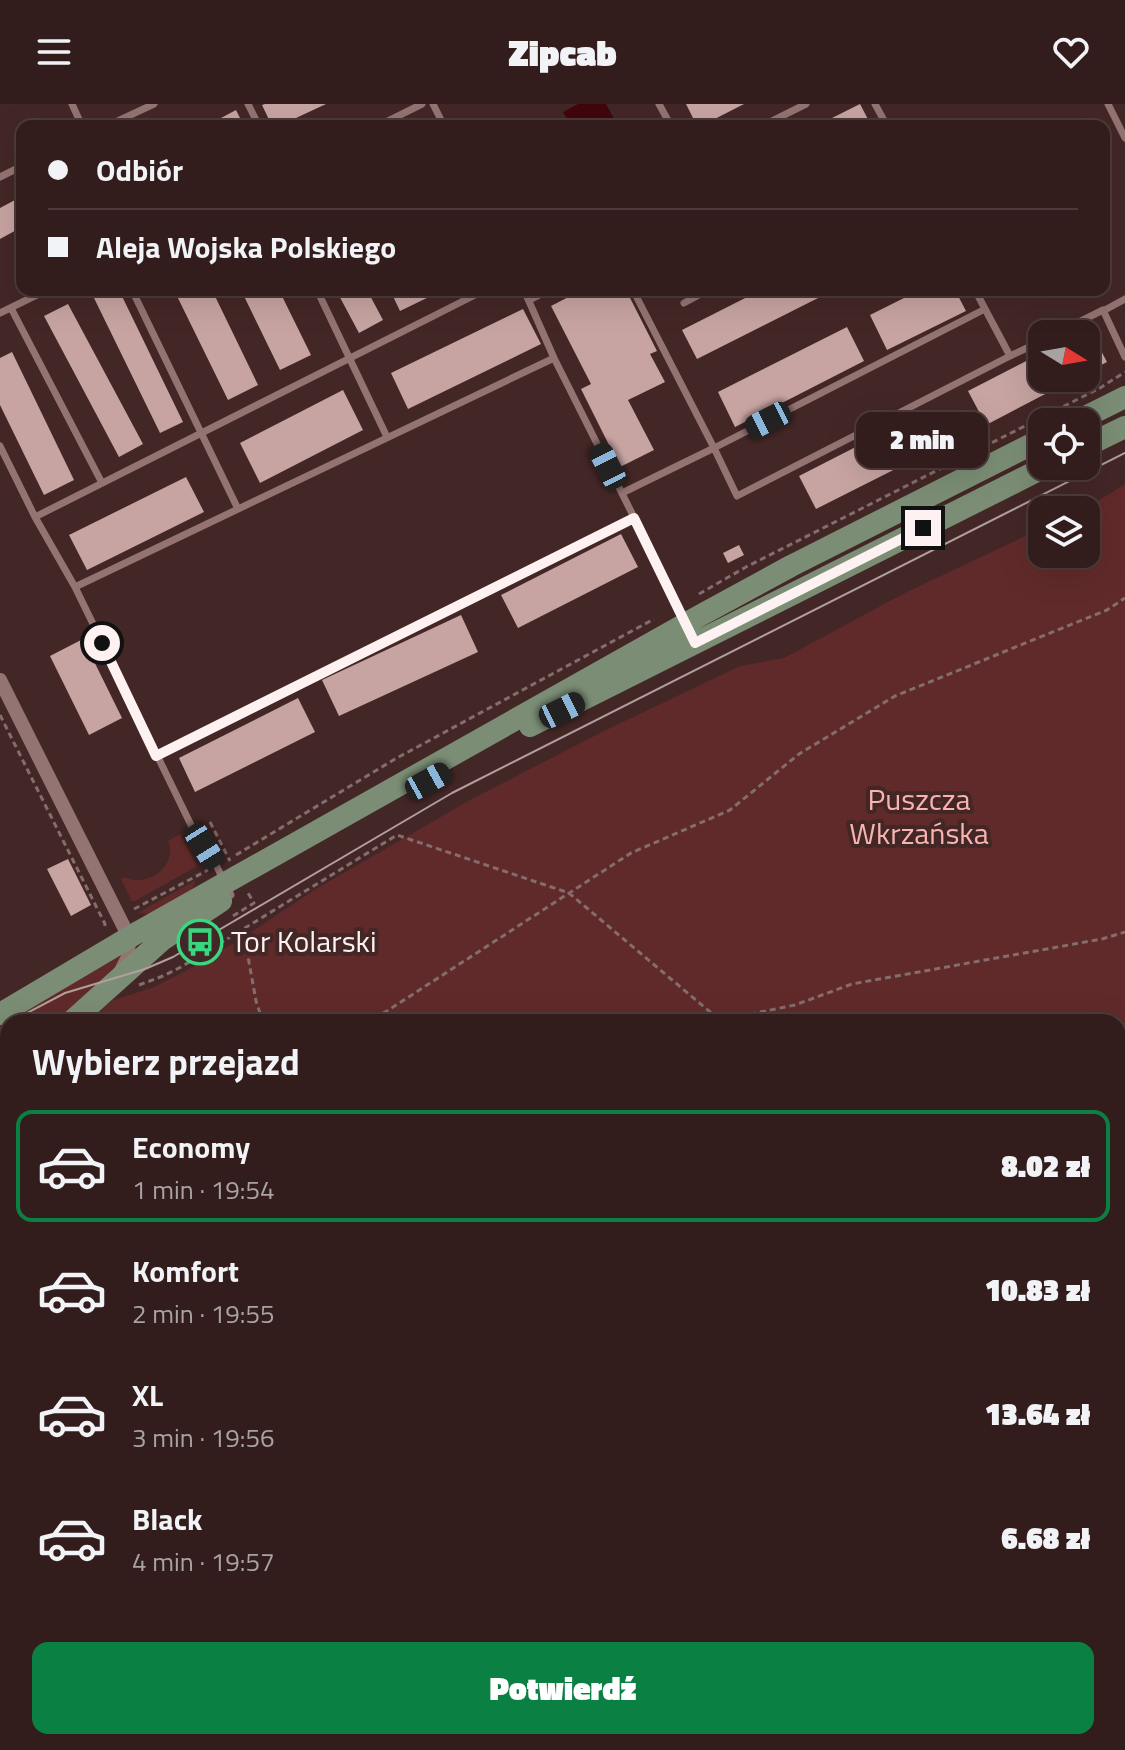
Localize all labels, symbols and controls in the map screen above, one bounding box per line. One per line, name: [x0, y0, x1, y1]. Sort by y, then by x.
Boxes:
text: Zipcab: [508, 25, 617, 80]
icon: menu: [32, 30, 76, 74]
icon: heart: [1049, 30, 1093, 74]
text: Odbiór: [96, 147, 183, 193]
text: Aleja Wojska Polskiego: [96, 224, 396, 270]
north arrow: [1028, 320, 1100, 392]
map controls: [1028, 320, 1100, 568]
car: [741, 398, 795, 442]
button: locate: [1028, 408, 1100, 480]
callout: 2 min: [857, 412, 989, 468]
text: 2 min: [890, 420, 954, 459]
car: [586, 439, 630, 493]
button: layers: [1028, 496, 1100, 568]
route end: [905, 510, 941, 546]
route start: [84, 625, 120, 661]
car: [535, 689, 589, 731]
car: [401, 759, 455, 803]
park label: Puszcza Wkrzańska: [849, 776, 989, 856]
car: [181, 819, 227, 873]
bus stop icon: Tor Kolarski: [176, 918, 224, 966]
place label: Tor Kolarski: [231, 918, 377, 964]
text: Wybierz przejazd: [32, 1034, 300, 1089]
text: Economy: [132, 1124, 250, 1170]
icon: car: [36, 1130, 108, 1202]
text: 8.02 zł: [1001, 1143, 1090, 1189]
text: 1 min · 19:54: [132, 1170, 275, 1209]
text: Komfort: [132, 1248, 239, 1294]
icon: car: [36, 1254, 108, 1326]
text: 10.83 zł: [985, 1267, 1090, 1313]
text: 2 min · 19:55: [132, 1294, 275, 1333]
text: XL: [132, 1372, 163, 1418]
icon: car: [36, 1378, 108, 1450]
text: 13.64 zł: [985, 1391, 1090, 1437]
text: 3 min · 19:56: [132, 1418, 275, 1457]
text: Black: [132, 1496, 203, 1542]
icon: car: [36, 1502, 108, 1574]
text: 6.68 zł: [1001, 1515, 1090, 1561]
text: 4 min · 19:57: [132, 1542, 275, 1581]
button: Potwierdź: [32, 1642, 1094, 1734]

